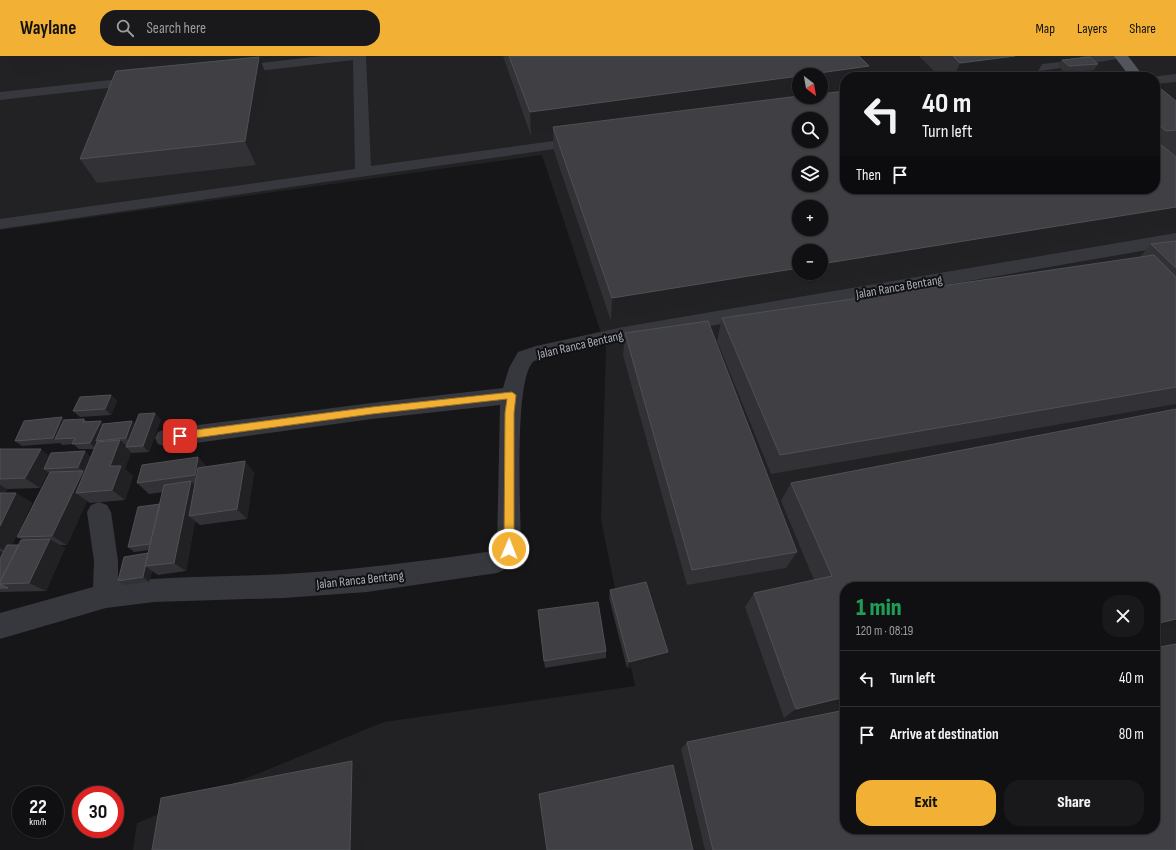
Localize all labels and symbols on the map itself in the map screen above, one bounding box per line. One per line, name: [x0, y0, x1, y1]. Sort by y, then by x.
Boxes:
north arrow: [792, 68, 828, 104]
street label: Jalan Ranca Bentang: [854, 272, 944, 303]
street label: Jalan Ranca Bentang: [535, 327, 625, 363]
pin: [163, 419, 197, 453]
position arrow: [488, 528, 530, 570]
street label: Jalan Ranca Bentang: [315, 567, 404, 593]
speed limit sign: 30: [72, 786, 124, 838]

